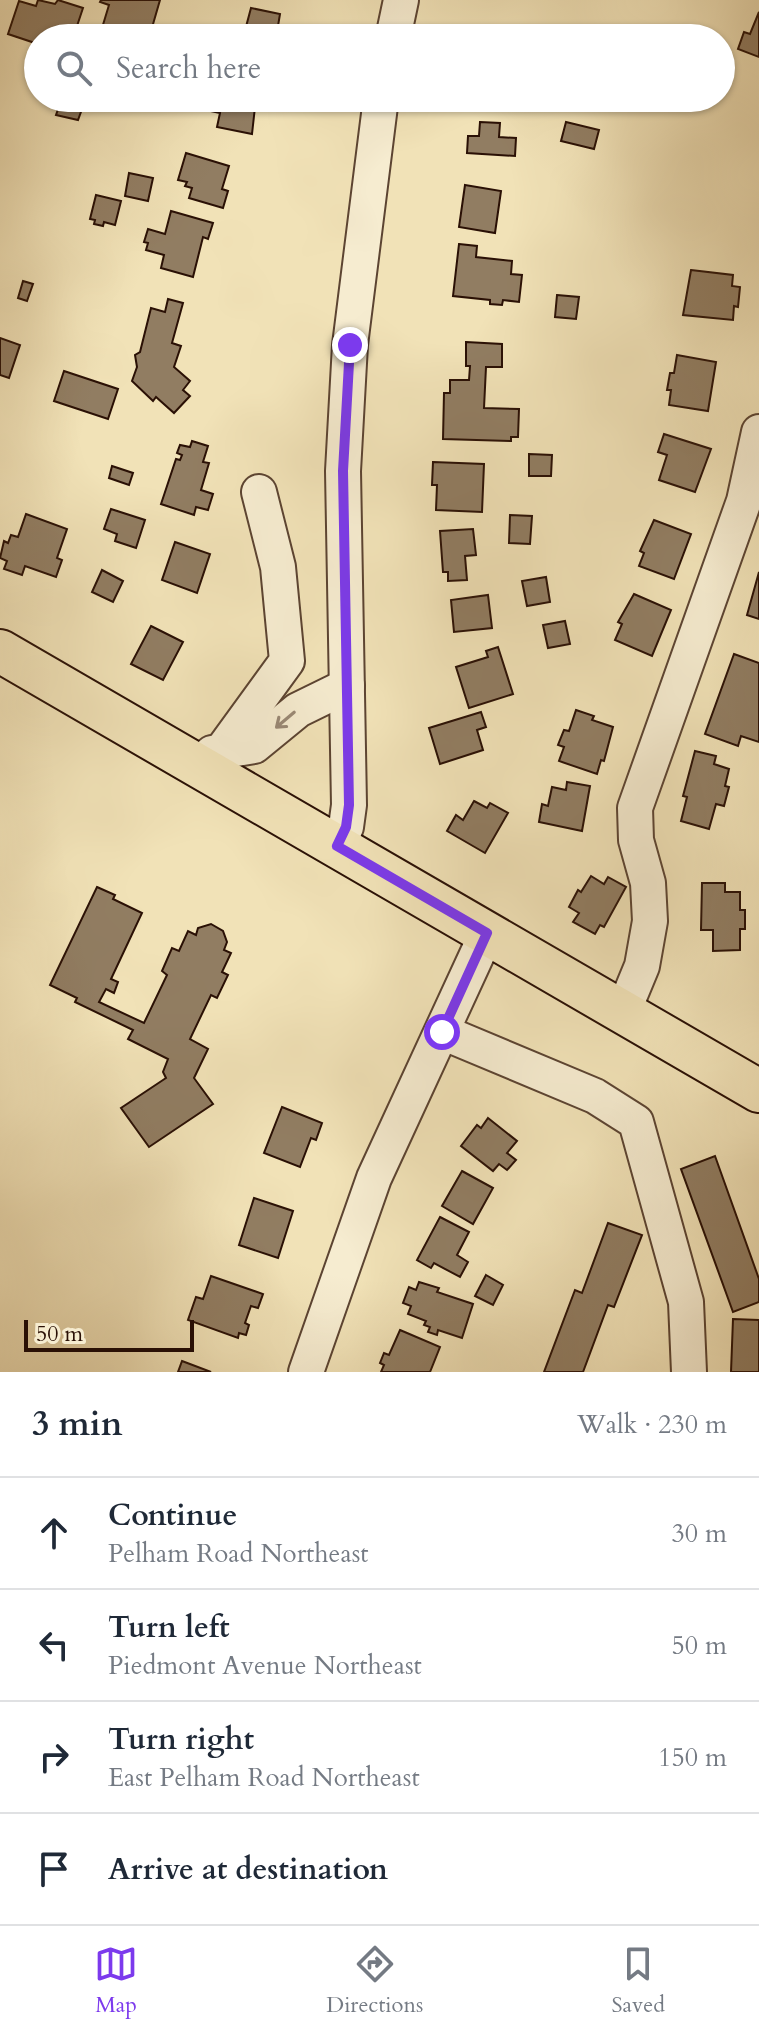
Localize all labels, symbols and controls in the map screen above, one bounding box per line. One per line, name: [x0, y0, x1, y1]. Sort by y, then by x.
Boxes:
search box: [24, 24, 735, 112]
icon: search: [52, 46, 96, 90]
text: Search here: [116, 48, 261, 89]
route end: [332, 327, 368, 363]
one-way arrow: [275, 711, 296, 729]
route start: [424, 1014, 460, 1050]
scale bar: [24, 1316, 194, 1352]
text: 50 m: [36, 1319, 83, 1349]
text: 3 min: [32, 1401, 123, 1447]
text: Walk · 230 m: [577, 1407, 727, 1442]
text: Continue: [108, 1495, 237, 1536]
icon: ahead: [32, 1511, 76, 1555]
text: 30 m: [671, 1516, 727, 1551]
text: Pelham Road Northeast: [108, 1536, 369, 1571]
text: Turn left: [108, 1607, 230, 1648]
icon: left: [32, 1623, 76, 1667]
text: 50 m: [671, 1628, 727, 1663]
text: Piedmont Avenue Northeast: [108, 1648, 422, 1683]
text: Turn right: [108, 1719, 254, 1760]
icon: right: [32, 1735, 76, 1779]
text: 150 m: [658, 1740, 727, 1775]
text: East Pelham Road Northeast: [108, 1760, 420, 1795]
icon: arrive: [32, 1847, 76, 1891]
text: Arrive at destination: [108, 1849, 388, 1890]
tab: Map: [94, 1942, 138, 2020]
tab: Directions: [326, 1942, 423, 2020]
tab: Saved: [612, 1942, 665, 2020]

